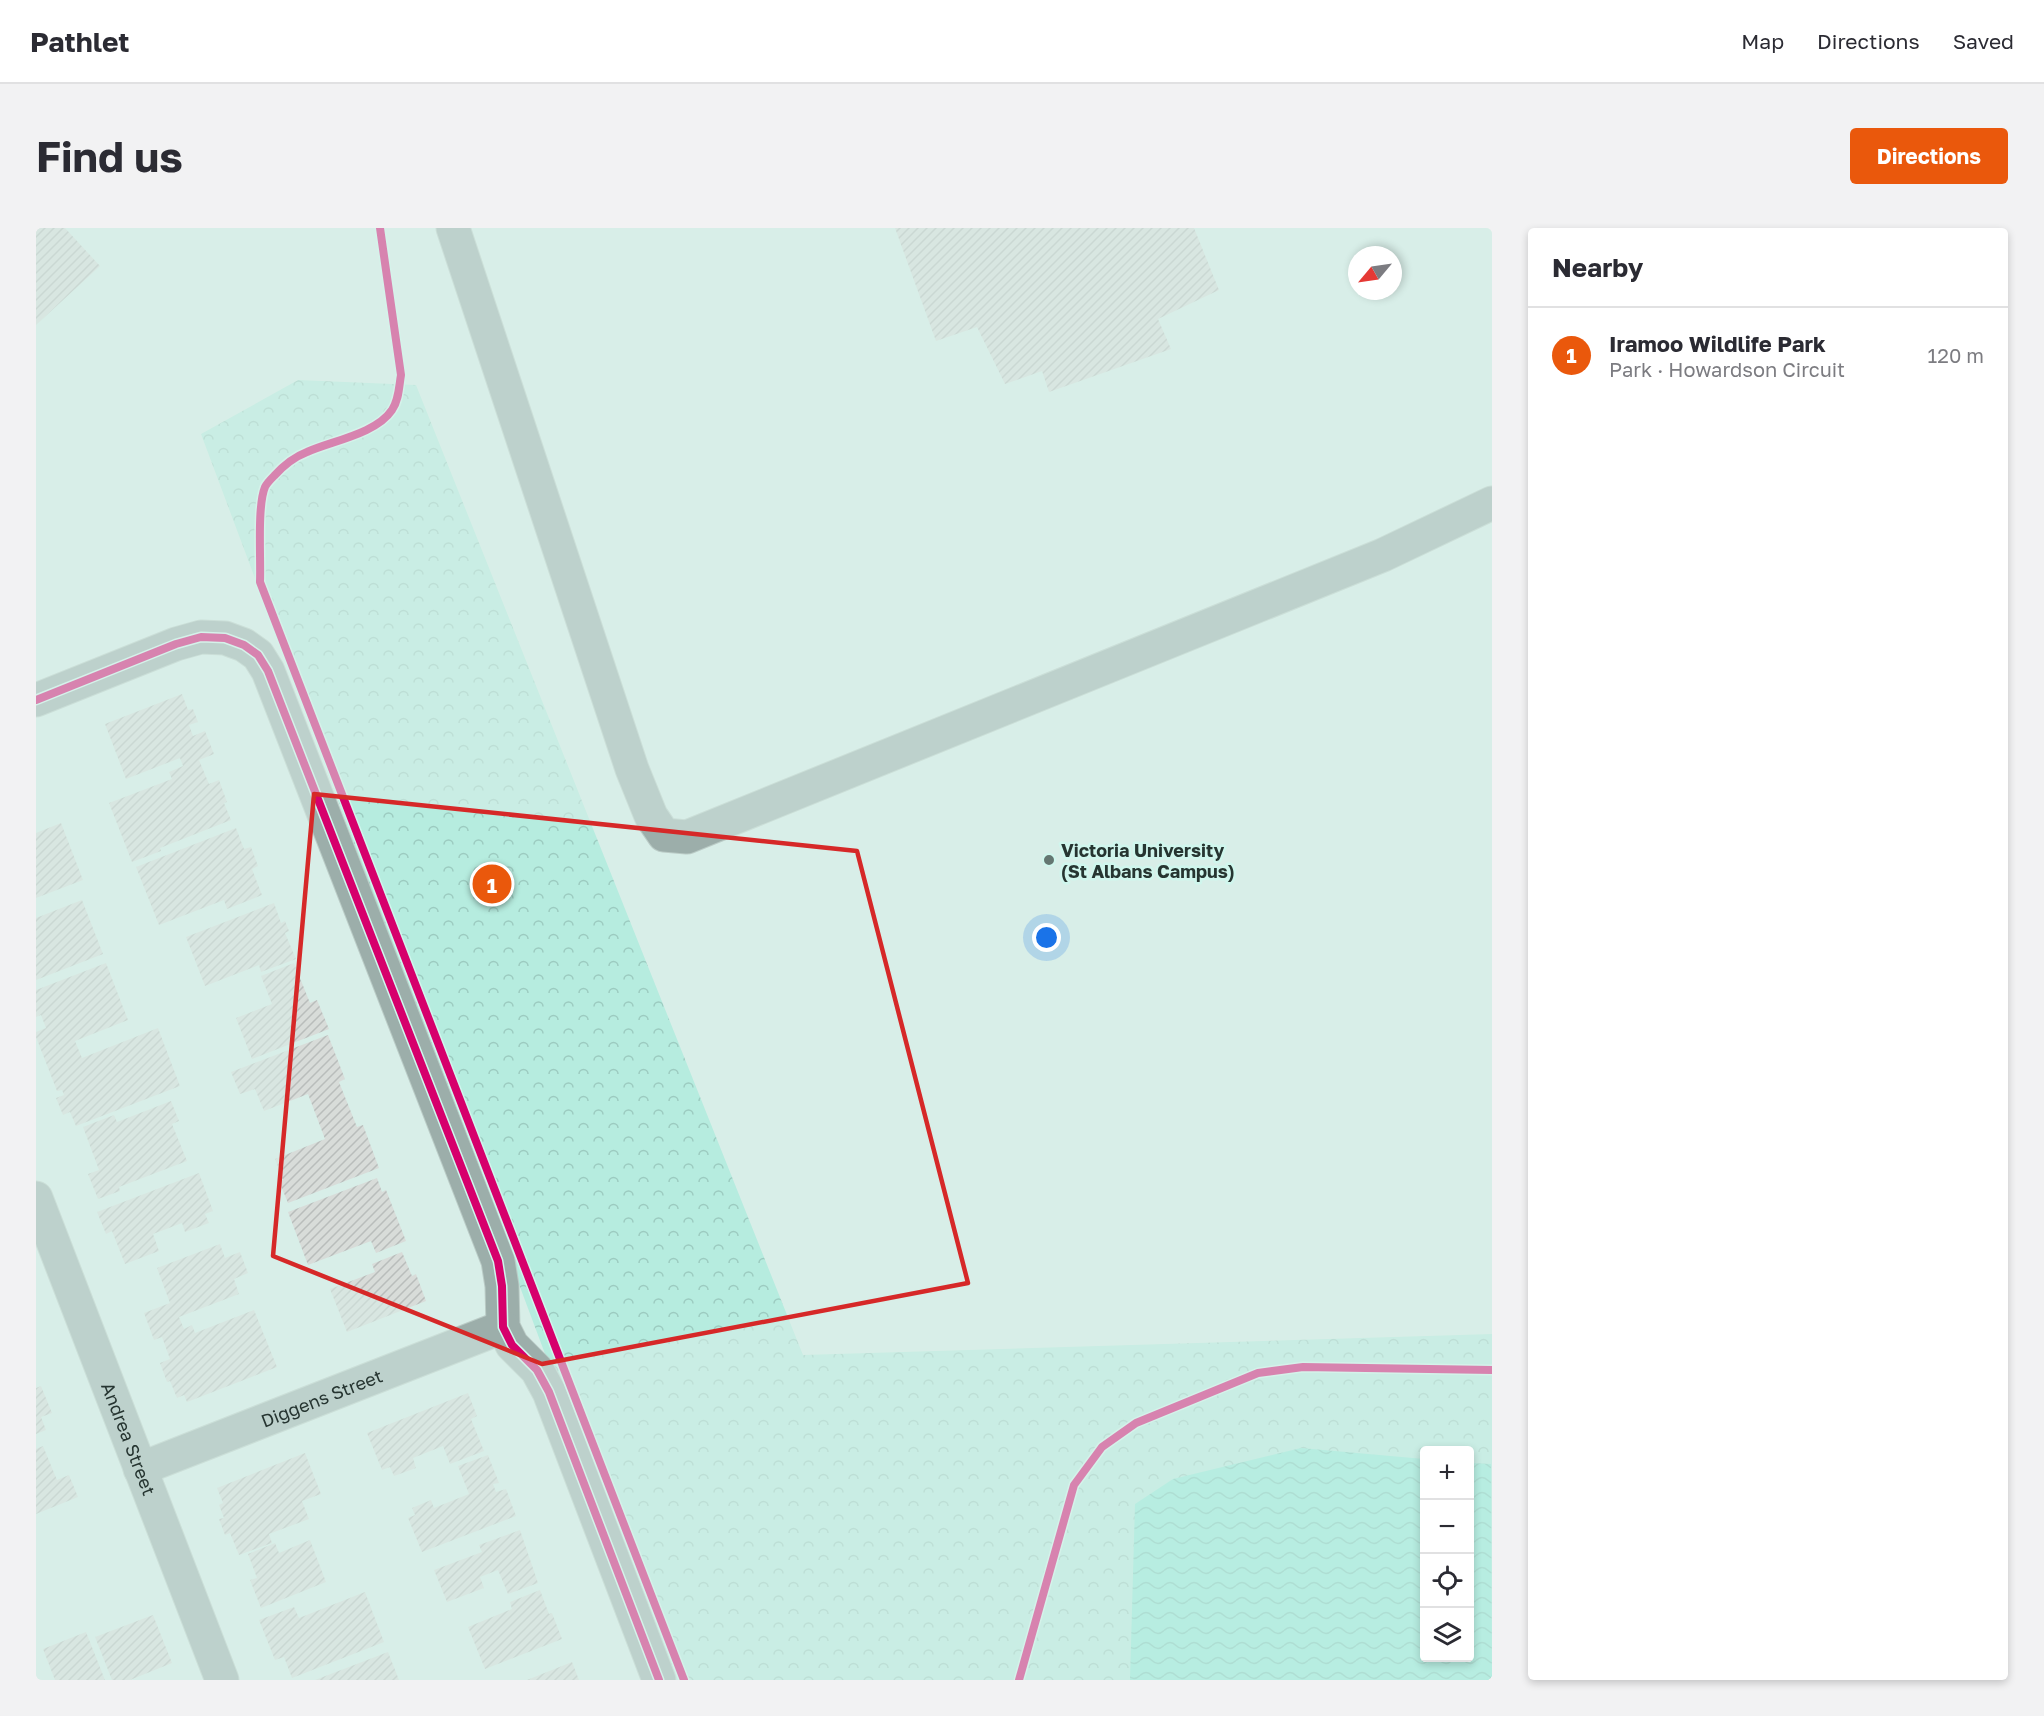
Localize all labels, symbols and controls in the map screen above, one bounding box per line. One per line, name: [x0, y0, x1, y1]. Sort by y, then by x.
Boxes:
text: Pathlet: [30, 25, 130, 58]
text: Map: [1741, 28, 1784, 54]
text: Directions: [1817, 28, 1920, 54]
text: Saved: [1953, 28, 2014, 54]
button: Directions: [1850, 128, 2008, 184]
text: Find us: [36, 131, 183, 181]
north arrow: [1348, 246, 1402, 300]
text: Nearby: [1552, 252, 1643, 283]
text: Iramoo Wildlife Park: [1609, 330, 1826, 357]
text: 1: [1566, 343, 1577, 367]
text: 120 m: [1928, 343, 1984, 367]
text: Park · Howardson Circuit: [1609, 357, 1845, 381]
place label: Victoria University (St Albans Campus): [1061, 839, 1235, 882]
marker: Victoria University (St Albans Campus): [1042, 853, 1056, 867]
pin: 1: [472, 862, 512, 906]
your location: [1032, 923, 1061, 952]
street label: Diggens Street: [258, 1364, 385, 1432]
street label: Andrea Street: [97, 1379, 161, 1498]
map controls: [1420, 1446, 1474, 1662]
button: +: [1420, 1446, 1474, 1500]
button: −: [1420, 1500, 1474, 1554]
button: locate: [1420, 1554, 1474, 1608]
button: layers: [1420, 1608, 1474, 1662]

